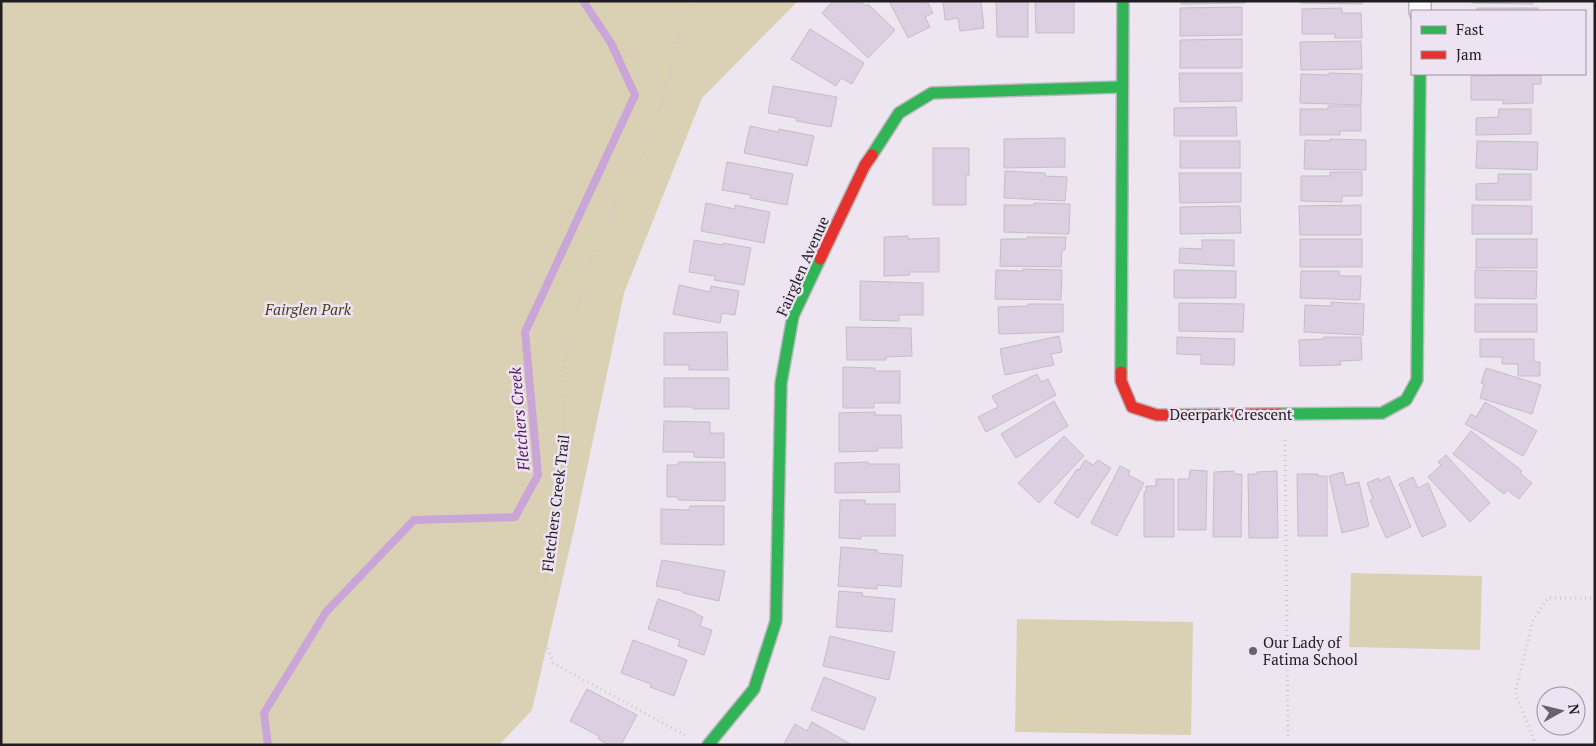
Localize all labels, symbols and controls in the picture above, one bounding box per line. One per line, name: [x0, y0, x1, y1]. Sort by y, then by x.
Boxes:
legend: [1411, 10, 1586, 75]
text: Fast: [1456, 19, 1484, 39]
text: Jam: [1456, 44, 1482, 64]
street label: Fairglen Avenue: [771, 213, 833, 319]
park label: Fairglen Park: [264, 299, 352, 319]
water label: Fletchers Creek: [503, 366, 535, 473]
street label: Deerpark Crescent: [1170, 404, 1293, 424]
street label: Fletchers Creek Trail: [537, 433, 573, 573]
place label: Our Lady of Fatima School: [1263, 632, 1358, 669]
marker: Our Lady of Fatima School: [1247, 645, 1259, 657]
north arrow: [1536, 686, 1586, 736]
text: N: [1564, 703, 1585, 716]

